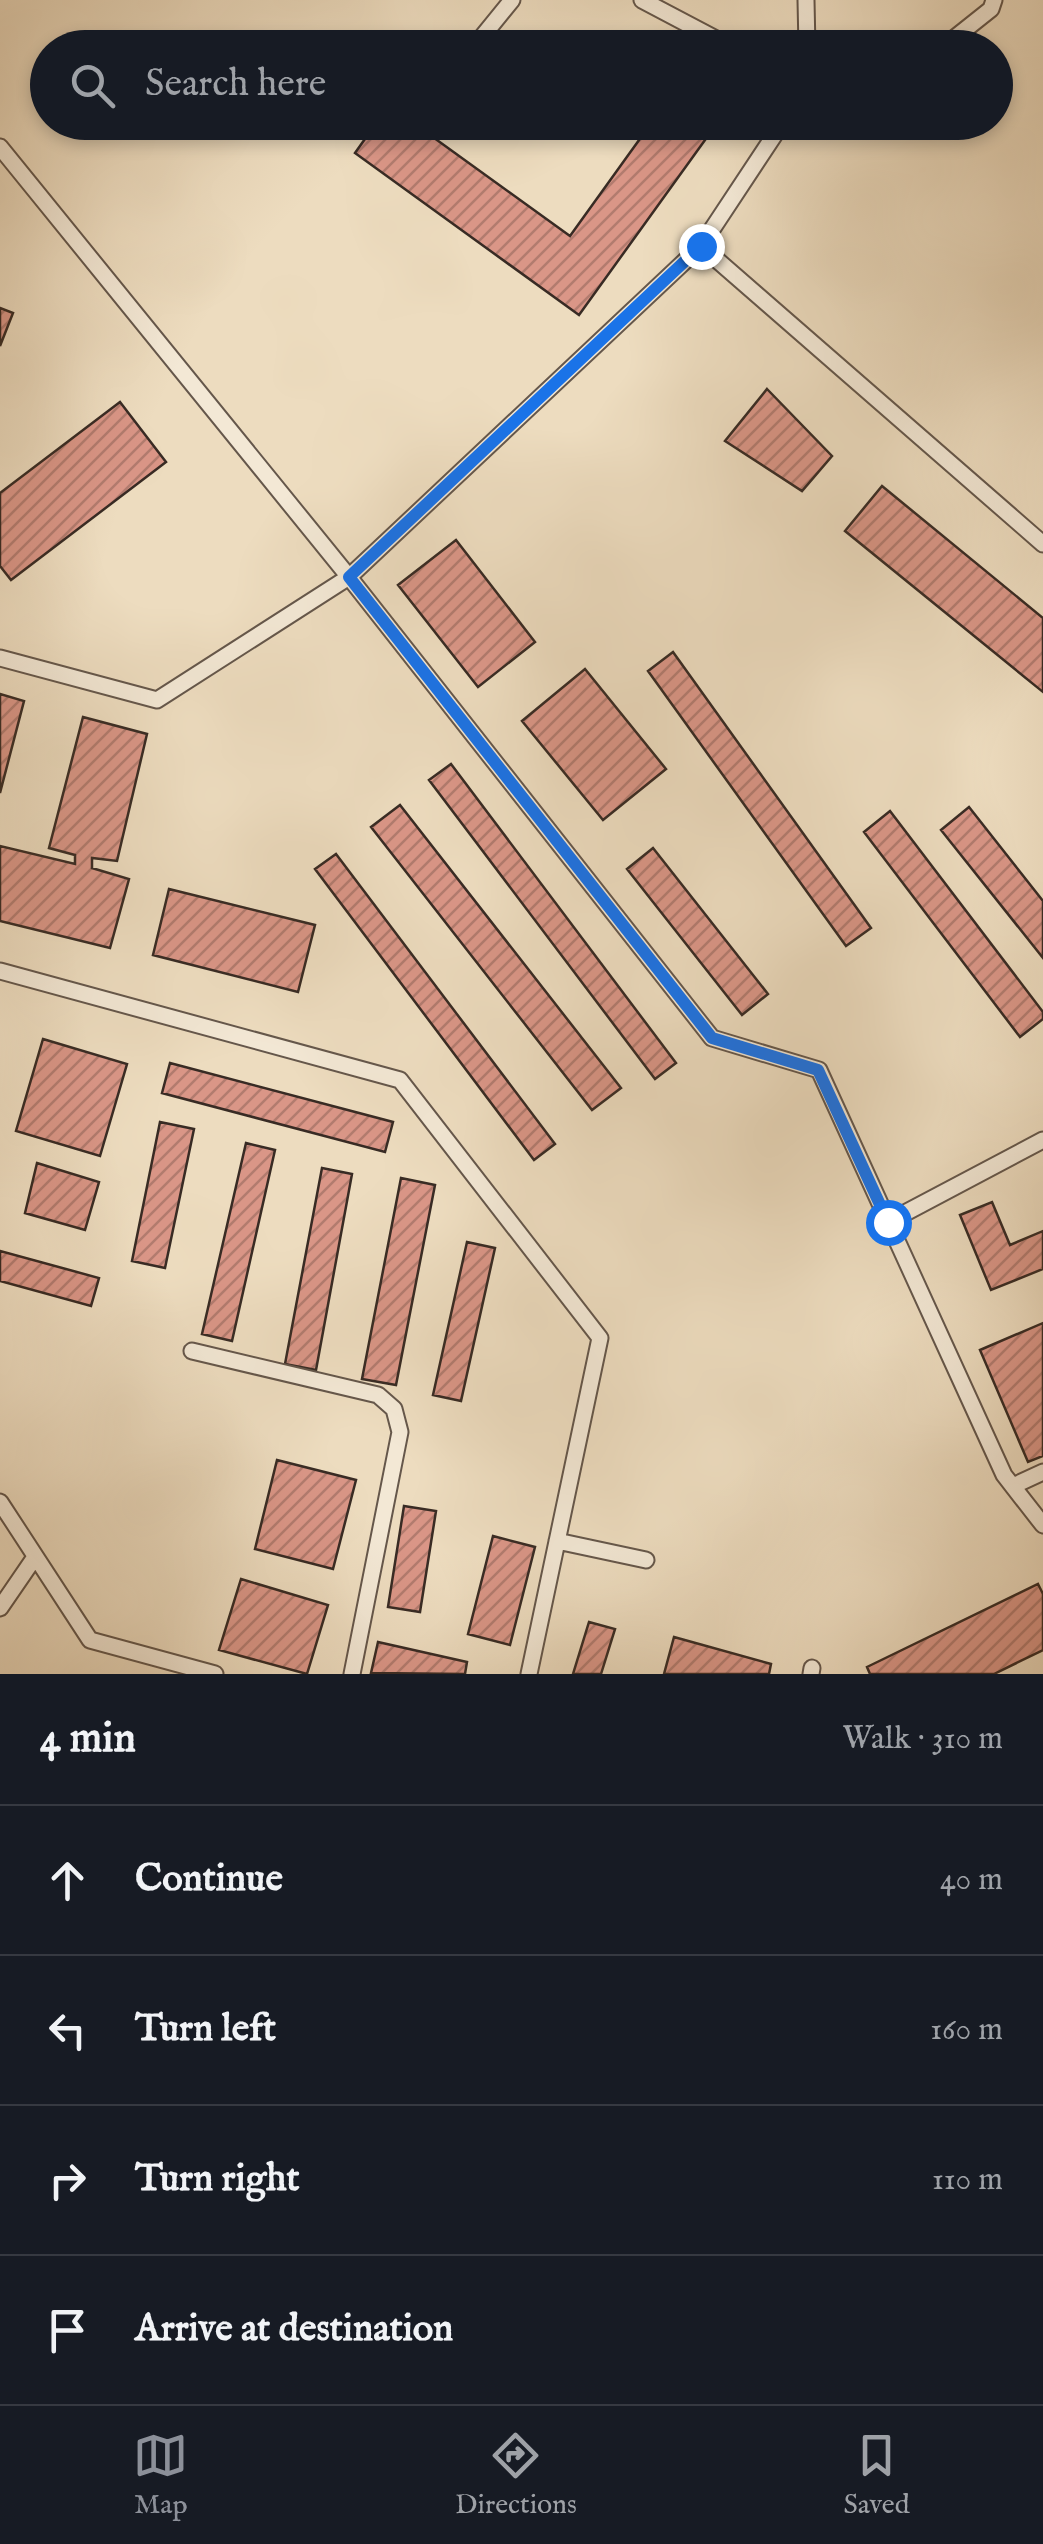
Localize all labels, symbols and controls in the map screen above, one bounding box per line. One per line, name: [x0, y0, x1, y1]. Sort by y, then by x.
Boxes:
search box: [30, 30, 1013, 140]
icon: search: [65, 58, 120, 113]
text: Search here: [145, 61, 326, 109]
route end: [679, 224, 725, 270]
route start: [866, 1200, 912, 1246]
text: 4 min: [40, 1713, 136, 1766]
text: Walk · 310 m: [843, 1719, 1003, 1760]
icon: ahead: [40, 1853, 95, 1908]
text: Continue: [135, 1856, 283, 1904]
text: 40 m: [940, 1860, 1003, 1901]
icon: left: [40, 2003, 95, 2058]
text: Turn left: [135, 2006, 276, 2054]
text: 160 m: [930, 2010, 1003, 2051]
icon: right: [40, 2153, 95, 2208]
text: Turn right: [135, 2156, 299, 2204]
text: 110 m: [932, 2160, 1003, 2201]
icon: arrive: [40, 2303, 95, 2358]
text: Arrive at destination: [135, 2306, 453, 2354]
tab: Map: [133, 2428, 188, 2523]
tab: Directions: [455, 2428, 577, 2523]
tab: Saved: [843, 2428, 910, 2523]

